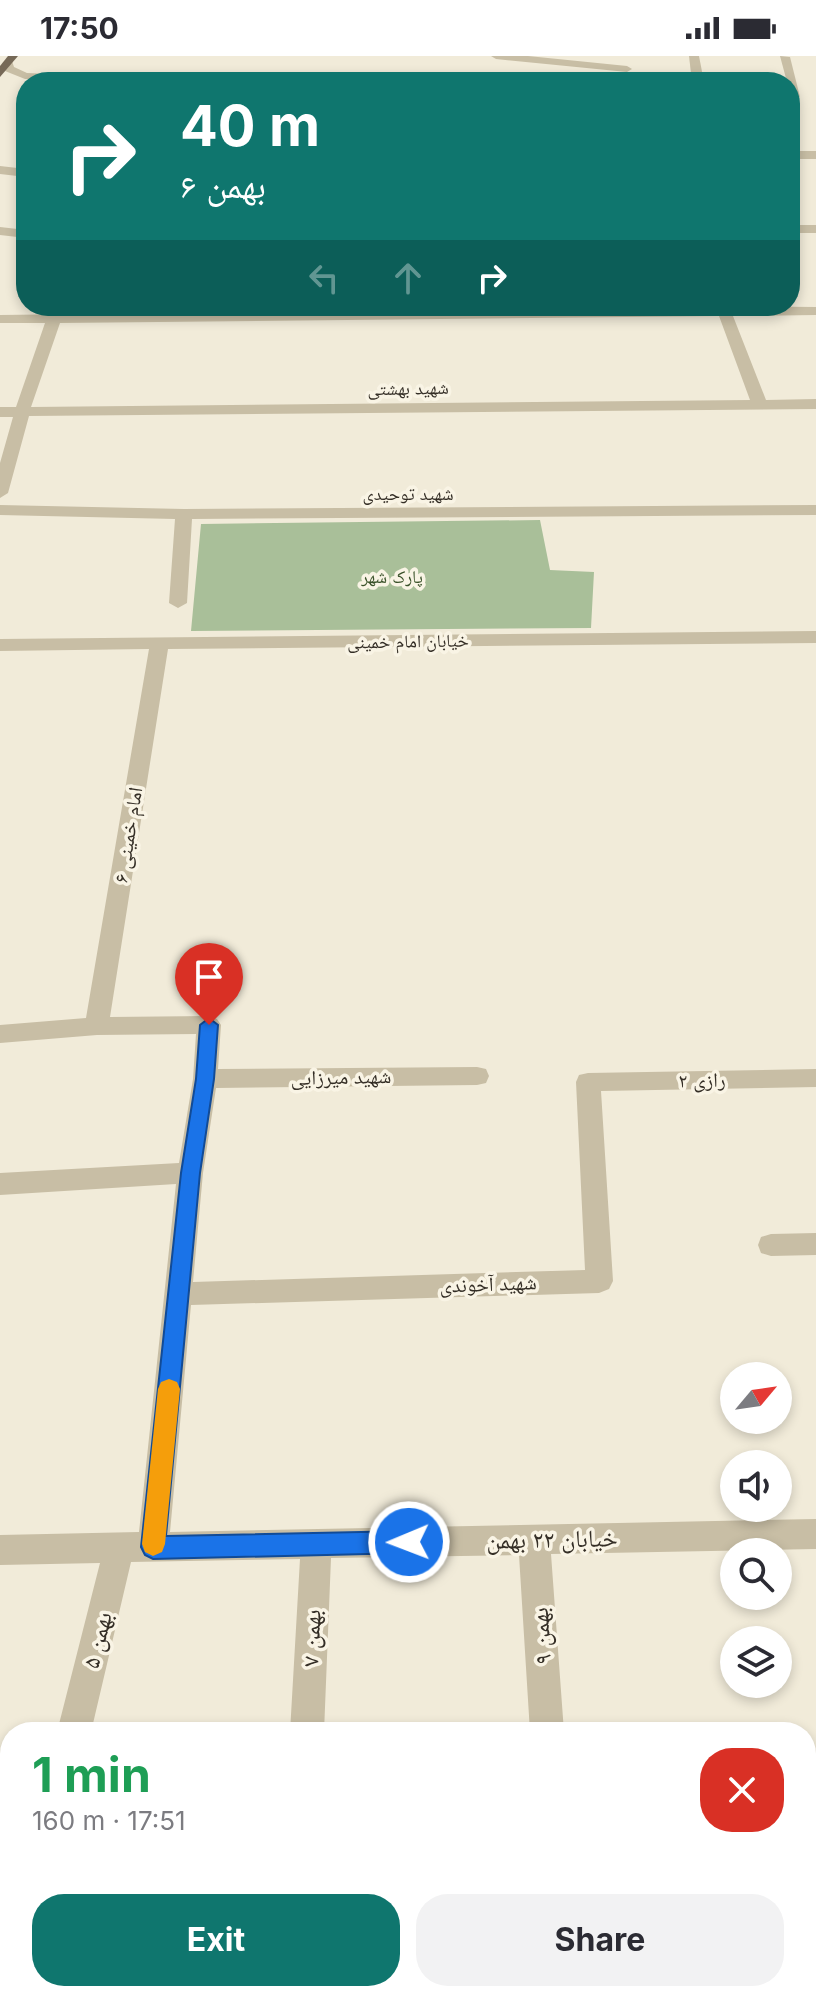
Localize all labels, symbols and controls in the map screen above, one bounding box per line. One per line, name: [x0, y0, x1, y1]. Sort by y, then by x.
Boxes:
text: 17:50: [40, 10, 119, 46]
text: 40 m: [180, 92, 320, 160]
icon: right: [48, 104, 152, 208]
text: بهمن ۶: [180, 163, 266, 207]
icon: left: [302, 256, 346, 300]
icon: ahead: [386, 256, 430, 300]
icon: right: [470, 256, 514, 300]
street label: شهید بهشتی: [367, 377, 449, 400]
street label: شهید توحیدی: [363, 483, 453, 505]
park label: پارک شهر: [360, 566, 423, 588]
street label: خیابان امام خمینی: [347, 629, 469, 655]
street label: امام خمینی ۶: [109, 785, 149, 885]
pin: [175, 943, 243, 1025]
icon: arrive: [187, 955, 231, 999]
street label: شهید میرزایی: [291, 1064, 391, 1090]
street label: رازی ۲: [678, 1068, 726, 1092]
street label: شهید آخوندی: [439, 1270, 537, 1298]
north arrow: [720, 1362, 792, 1434]
map controls: [720, 1362, 792, 1698]
button: sound: [720, 1450, 792, 1522]
position arrow: [367, 1500, 451, 1584]
street label: خیابان ۲۲ بهمن: [486, 1523, 618, 1555]
button: search: [720, 1538, 792, 1610]
street label: بهمن ۹: [525, 1606, 557, 1666]
street label: بهمن ۵: [76, 1609, 118, 1671]
street label: بهمن ۷: [296, 1609, 326, 1667]
button: layers: [720, 1626, 792, 1698]
text: 1 min: [32, 1745, 151, 1804]
button: close: [700, 1748, 784, 1832]
text: 160 m · 17:51: [32, 1805, 186, 1836]
button: Exit: [32, 1894, 400, 1986]
button: Share: [416, 1894, 784, 1986]

